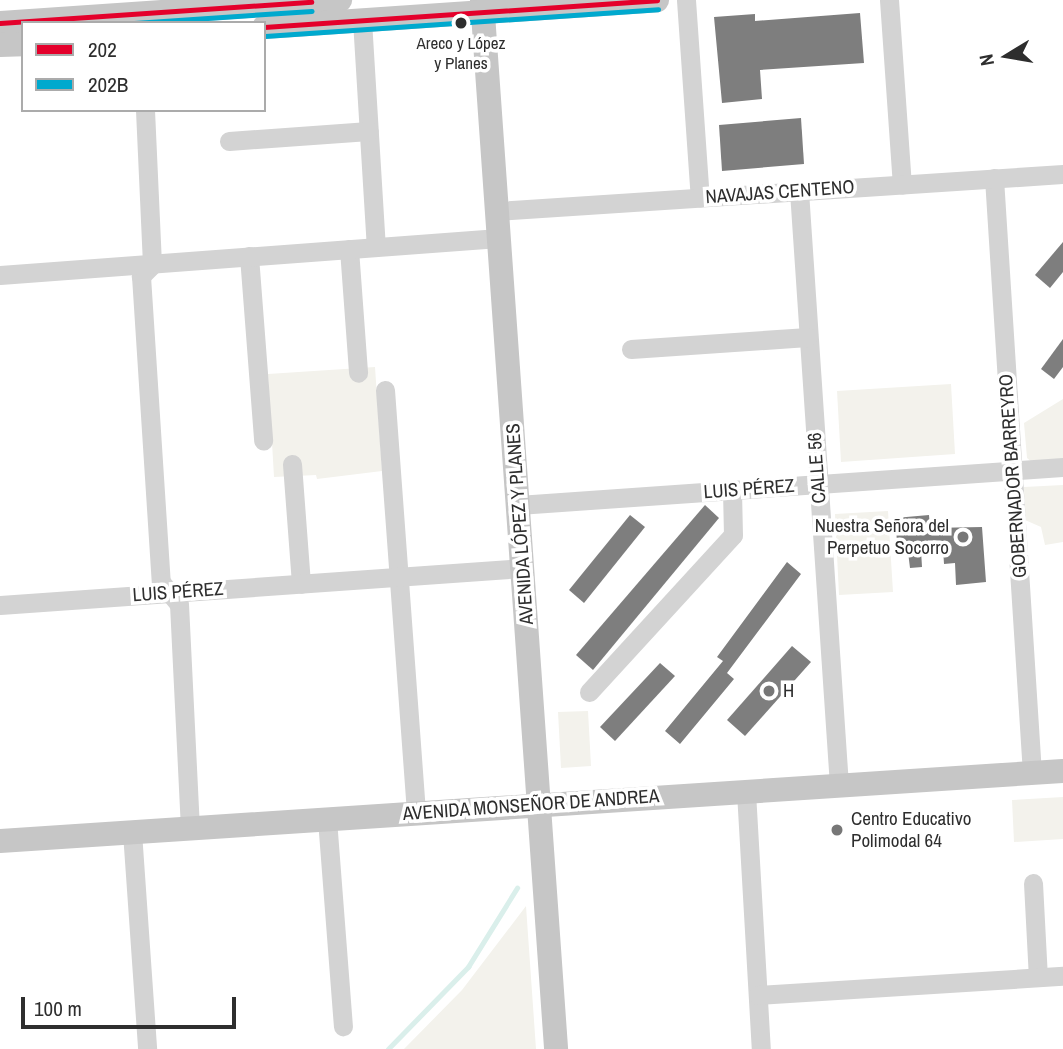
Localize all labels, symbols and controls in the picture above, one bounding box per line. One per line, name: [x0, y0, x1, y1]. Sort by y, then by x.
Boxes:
marker: Areco y López y Planes: [454, 16, 468, 30]
legend: [21, 21, 266, 112]
north arrow: [972, 21, 1042, 91]
place label: Areco y López y Planes: [416, 33, 506, 73]
text: 202: [88, 35, 117, 64]
text: N: [973, 52, 1000, 68]
text: 202B: [88, 70, 128, 99]
street label: NAVAJAS CENTENO: [705, 175, 855, 209]
street label: GOBERNADOR BARREYRO: [995, 373, 1031, 579]
street label: AVENIDA LÓPEZ Y PLANES: [502, 422, 538, 626]
street label: CALLE 56: [803, 432, 831, 504]
street label: LUIS PÉREZ: [703, 474, 795, 504]
place label: Nuestra Señora del Perpetuo Socorro: [815, 515, 949, 559]
marker: Nuestra Señora del Perpetuo Socorro: [955, 529, 971, 545]
street label: LUIS PÉREZ: [132, 577, 224, 607]
place label: H: [783, 680, 794, 702]
marker: H: [761, 683, 777, 699]
street label: AVENIDA MONSEÑOR DE ANDREA: [401, 785, 661, 825]
place label: Centro Educativo Polimodal 64: [851, 808, 971, 852]
marker: Centro Educativo Polimodal 64: [829, 822, 845, 838]
scale bar: [24, 982, 240, 1026]
text: 100 m: [34, 994, 82, 1023]

